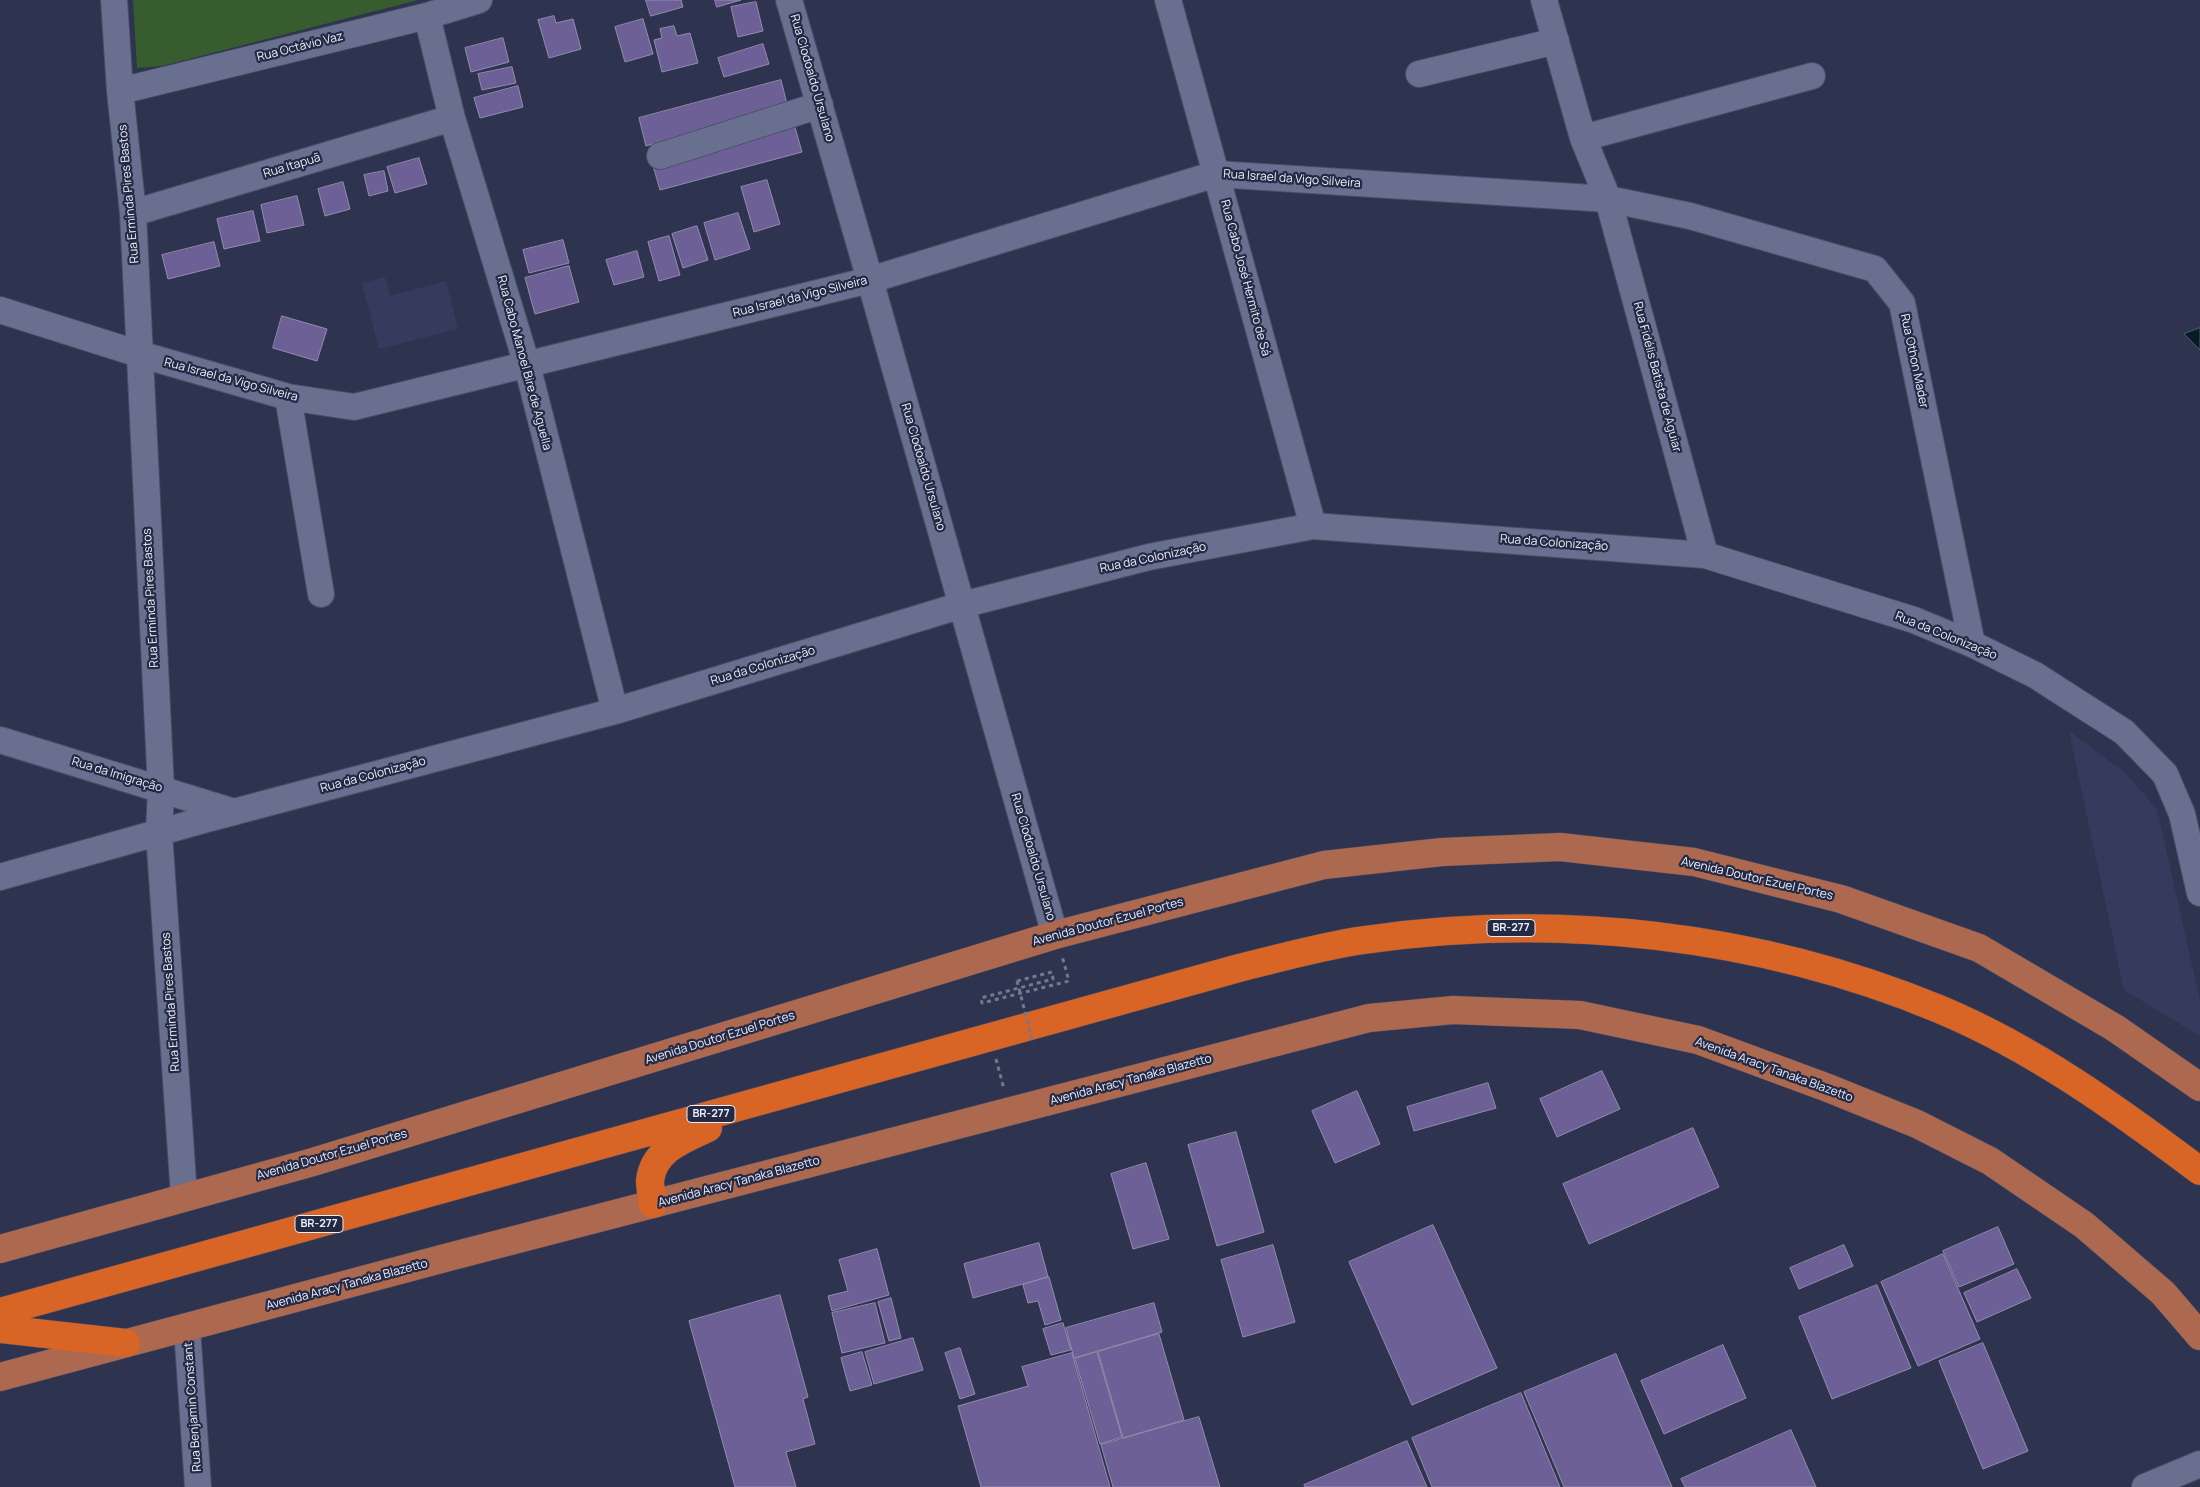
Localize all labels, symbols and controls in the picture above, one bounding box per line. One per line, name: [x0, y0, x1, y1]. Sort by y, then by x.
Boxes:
street label: Rua Clodoaldo Ursulano: [787, 13, 837, 143]
street label: Rua Octávio Vaz: [255, 29, 345, 65]
street label: Rua Erminda Pires Bastos: [116, 124, 142, 264]
street label: Rua Itapuã: [262, 150, 322, 182]
street label: Rua Israel da Vigo Silveira: [1223, 167, 1361, 191]
street label: Rua Cabo José Hermito de Sá: [1217, 198, 1273, 358]
street label: Rua Israel da Vigo Silveira: [731, 273, 869, 321]
street label: Rua Cabo Manoel Bire de Aguella: [494, 274, 554, 452]
street label: Rua Fidélis Batista de Aguiar: [1630, 300, 1684, 454]
street label: Rua Othon Mader: [1897, 312, 1931, 410]
street label: Rua Israel da Vigo Silveira: [163, 355, 299, 405]
street label: Rua Clodoaldo Ursulano: [898, 402, 948, 532]
street label: Rua Erminda Pires Bastos: [140, 528, 162, 668]
street label: Rua da Colonização: [1499, 532, 1609, 554]
street label: Rua da Colonização: [1098, 540, 1208, 576]
street label: Rua da Colonização: [1893, 609, 1999, 663]
street label: Rua da Colonização: [709, 643, 817, 689]
street label: Rua da Imigração: [70, 754, 164, 796]
street label: Rua da Colonização: [319, 754, 427, 796]
street label: Rua Clodoaldo Ursulano: [1008, 792, 1058, 922]
street label: Avenida Doutor Ezuel Portes: [1680, 854, 1834, 904]
street label: Avenida Doutor Ezuel Portes: [1031, 895, 1185, 949]
road number: BR-277: [1487, 920, 1535, 936]
street label: Rua Erminda Pires Bastos: [159, 932, 183, 1072]
street label: Avenida Doutor Ezuel Portes: [643, 1008, 797, 1068]
street label: Avenida Aracy Tanaka Blazetto: [1693, 1035, 1855, 1105]
street label: Avenida Aracy Tanaka Blazetto: [1049, 1051, 1213, 1109]
road number: BR-277: [687, 1106, 735, 1122]
street label: Avenida Doutor Ezuel Portes: [255, 1127, 409, 1183]
street label: Avenida Aracy Tanaka Blazetto: [657, 1153, 821, 1211]
road number: BR-277: [295, 1216, 343, 1232]
street label: Avenida Aracy Tanaka Blazetto: [265, 1256, 429, 1314]
street label: Rua Benjamin Constant: [181, 1342, 205, 1472]

